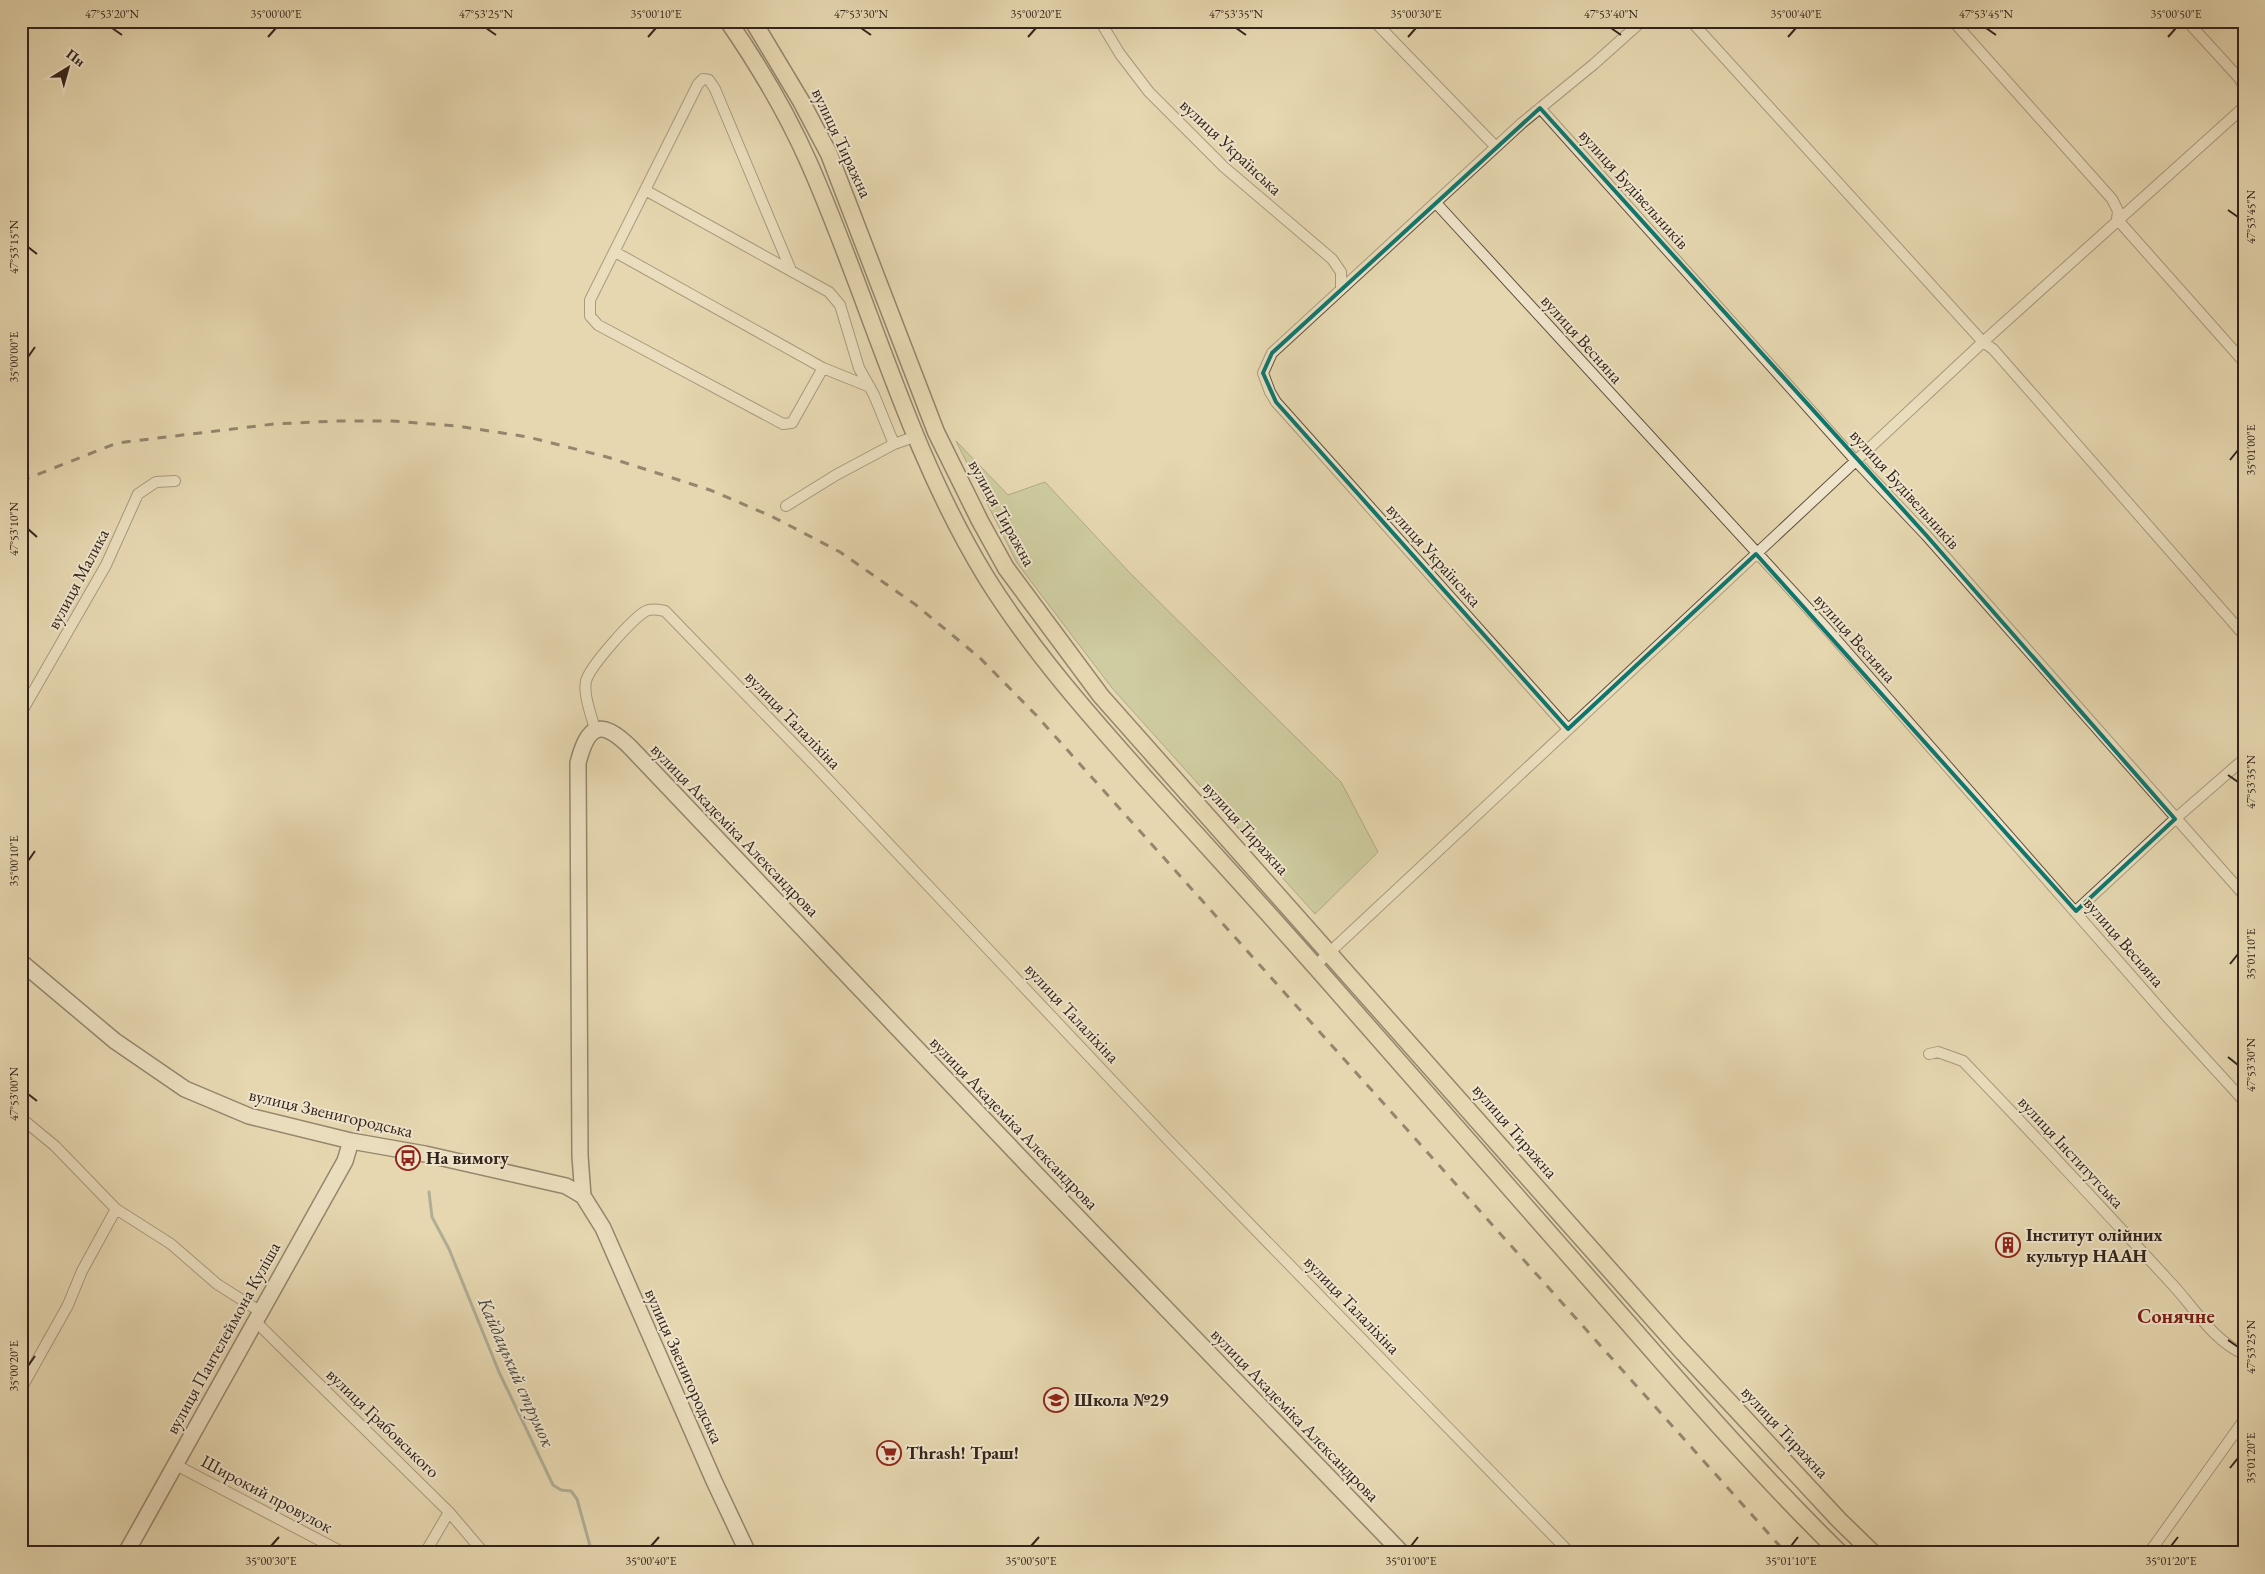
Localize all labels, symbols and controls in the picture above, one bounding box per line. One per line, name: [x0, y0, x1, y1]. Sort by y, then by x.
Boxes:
text: 47°53'20"N: [85, 6, 139, 22]
text: 35°00'00"E: [250, 6, 302, 22]
text: 47°53'25"N: [459, 6, 513, 22]
text: 35°00'10"E: [630, 6, 682, 22]
text: 47°53'30"N: [834, 6, 888, 22]
text: 35°00'20"E: [1010, 6, 1062, 22]
text: 47°53'35"N: [1209, 6, 1263, 22]
text: 35°00'30"E: [1390, 6, 1442, 22]
text: 47°53'40"N: [1584, 6, 1638, 22]
text: 35°00'40"E: [1770, 6, 1822, 22]
text: 47°53'45"N: [1959, 6, 2013, 22]
text: 35°00'50"E: [2150, 6, 2202, 22]
north arrow: [42, 42, 92, 92]
text: Пн: [63, 45, 89, 71]
street label: вулиця Тиражна: [807, 84, 878, 202]
street label: вулиця Українська: [1175, 93, 1288, 201]
street label: вулиця Будівельників: [1574, 124, 1695, 254]
text: 47°53'45"N: [2243, 190, 2259, 244]
text: 47°53'15"N: [6, 220, 22, 274]
street label: вулиця Весняна: [1536, 289, 1629, 389]
text: 35°00'00"E: [6, 331, 22, 383]
street label: вулиця Будівельників: [1845, 424, 1966, 554]
text: 35°01'00"E: [2243, 424, 2259, 476]
street label: вулиця Тиражна: [964, 455, 1042, 571]
street label: вулиця Українська: [1382, 498, 1488, 612]
text: 47°53'10"N: [6, 502, 22, 556]
street label: вулиця Малика: [41, 524, 114, 633]
street label: вулиця Весняна: [1809, 588, 1902, 688]
street label: вулиця Талаліхіна: [740, 665, 847, 775]
street label: вулиця Академіка Александрова: [646, 738, 825, 922]
text: 47°53'35"N: [2243, 755, 2259, 809]
street label: вулиця Тиражна: [1198, 776, 1295, 880]
text: 35°00'10"E: [6, 835, 22, 887]
street label: вулиця Весняна: [2079, 892, 2170, 992]
text: 35°01'10"E: [2243, 928, 2259, 980]
street label: вулиця Талаліхіна: [1020, 958, 1125, 1068]
street label: вулиця Академіка Александрова: [925, 1031, 1104, 1215]
text: 47°53'30"N: [2243, 1038, 2259, 1092]
text: 47°53'00"N: [6, 1067, 22, 1121]
street label: вулиця Тиражна: [1468, 1078, 1564, 1184]
street label: вулиця Звенигородська: [247, 1082, 416, 1143]
street label: вулиця Інститутська: [2013, 1091, 2130, 1213]
bus stop icon: На вимогу: [395, 1145, 421, 1171]
place label: На вимогу: [426, 1146, 509, 1169]
place label: Інститут олійних культур НААН: [2026, 1223, 2163, 1267]
building icon: Інститут олійних культур НААН: [1995, 1232, 2021, 1258]
street label: вулиця Пантелеймона Куліша: [160, 1237, 286, 1438]
street label: вулиця Талаліхіна: [1299, 1250, 1406, 1360]
street label: вулиця Звенигородська: [640, 1285, 729, 1448]
water label: Кайдацький струмок: [472, 1292, 561, 1452]
district label: Сонячне: [2137, 1303, 2215, 1329]
text: 47°53'25"N: [2243, 1320, 2259, 1374]
street label: вулиця Академіка Александрова: [1206, 1323, 1385, 1507]
text: 35°00'20"E: [6, 1340, 22, 1392]
street label: вулиця Грабовського: [322, 1363, 445, 1483]
street label: вулиця Тиражна: [1736, 1380, 1835, 1483]
school or university icon: Школа №29: [1043, 1387, 1069, 1413]
place label: Школа №29: [1074, 1388, 1169, 1411]
text: 35°01'20"E: [2243, 1432, 2259, 1484]
supermarket icon: Thrash! Траш!: [876, 1440, 902, 1466]
place label: Thrash! Траш!: [906, 1441, 1019, 1464]
street label: Широкий провулок: [197, 1449, 337, 1538]
text: 35°00'30"E: [245, 1553, 297, 1569]
text: 35°00'40"E: [625, 1553, 677, 1569]
text: 35°00'50"E: [1005, 1553, 1057, 1569]
text: 35°01'00"E: [1385, 1553, 1437, 1569]
text: 35°01'10"E: [1765, 1553, 1817, 1569]
text: 35°01'20"E: [2145, 1553, 2197, 1569]

